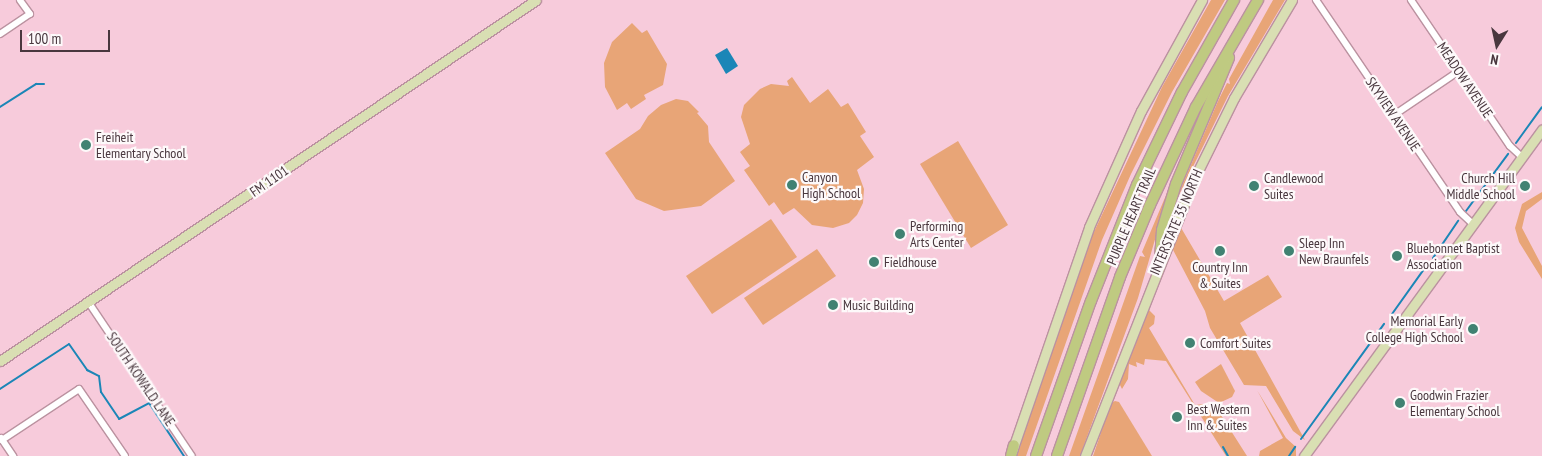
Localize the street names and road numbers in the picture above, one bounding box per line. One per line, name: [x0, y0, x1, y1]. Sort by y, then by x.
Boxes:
street label: MEADOW AVENUE: [1433, 39, 1497, 121]
street label: SKYVIEW AVENUE: [1362, 74, 1424, 154]
street label: FM 1101: [247, 162, 291, 200]
street label: PURPLE HEART TRAIL: [1103, 164, 1159, 268]
street label: INTERSTATE 35 NORTH: [1146, 167, 1206, 277]
street label: SOUTH KOWALD LANE: [103, 329, 179, 429]

